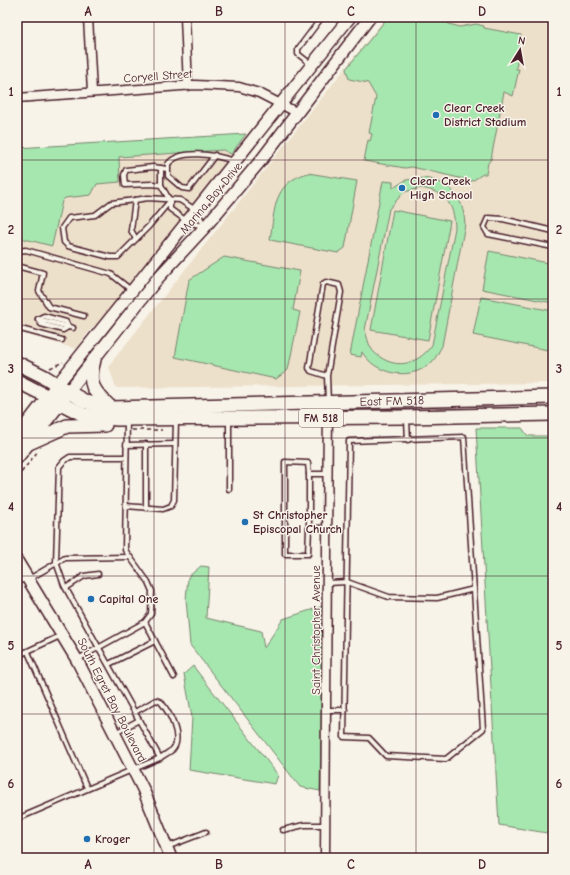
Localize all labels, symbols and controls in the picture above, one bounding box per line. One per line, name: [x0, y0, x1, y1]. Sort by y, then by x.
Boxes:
text: A: [84, 4, 92, 19]
text: B: [215, 4, 223, 19]
text: C: [347, 4, 355, 19]
text: D: [478, 4, 486, 19]
north arrow: [500, 30, 540, 70]
text: N: [517, 34, 527, 48]
street label: Coryell Street: [123, 67, 193, 85]
text: 1: [8, 84, 14, 99]
text: 1: [556, 84, 562, 99]
place label: Clear Creek District Stadium: [444, 101, 526, 129]
marker: Clear Creek District Stadium: [431, 110, 441, 120]
street label: Marina Bay Drive: [177, 159, 245, 237]
place label: Clear Creek High School: [410, 174, 472, 202]
marker: Clear Creek High School: [397, 183, 407, 193]
text: 2: [8, 222, 14, 237]
text: 2: [556, 222, 562, 237]
text: 3: [8, 361, 14, 376]
text: 3: [556, 361, 562, 376]
street label: East FM 518: [360, 393, 424, 409]
road number: FM 518: [299, 409, 343, 427]
text: 4: [8, 499, 14, 514]
text: 4: [556, 499, 562, 514]
place label: St Christopher Episcopal Church: [253, 508, 342, 536]
marker: St Christopher Episcopal Church: [240, 517, 250, 527]
street label: Saint Christopher Avenue: [309, 565, 323, 695]
place label: Capital One: [99, 592, 158, 606]
marker: Capital One: [86, 594, 96, 604]
street label: South Egret Bay Boulevard: [74, 635, 150, 765]
text: 5: [8, 638, 15, 653]
text: 5: [556, 638, 563, 653]
text: 6: [8, 776, 15, 791]
text: 6: [556, 776, 563, 791]
place label: Kroger: [95, 832, 130, 846]
marker: Kroger: [82, 834, 92, 844]
text: A: [84, 857, 92, 872]
text: B: [215, 857, 223, 872]
text: C: [347, 857, 355, 872]
text: D: [478, 857, 486, 872]

